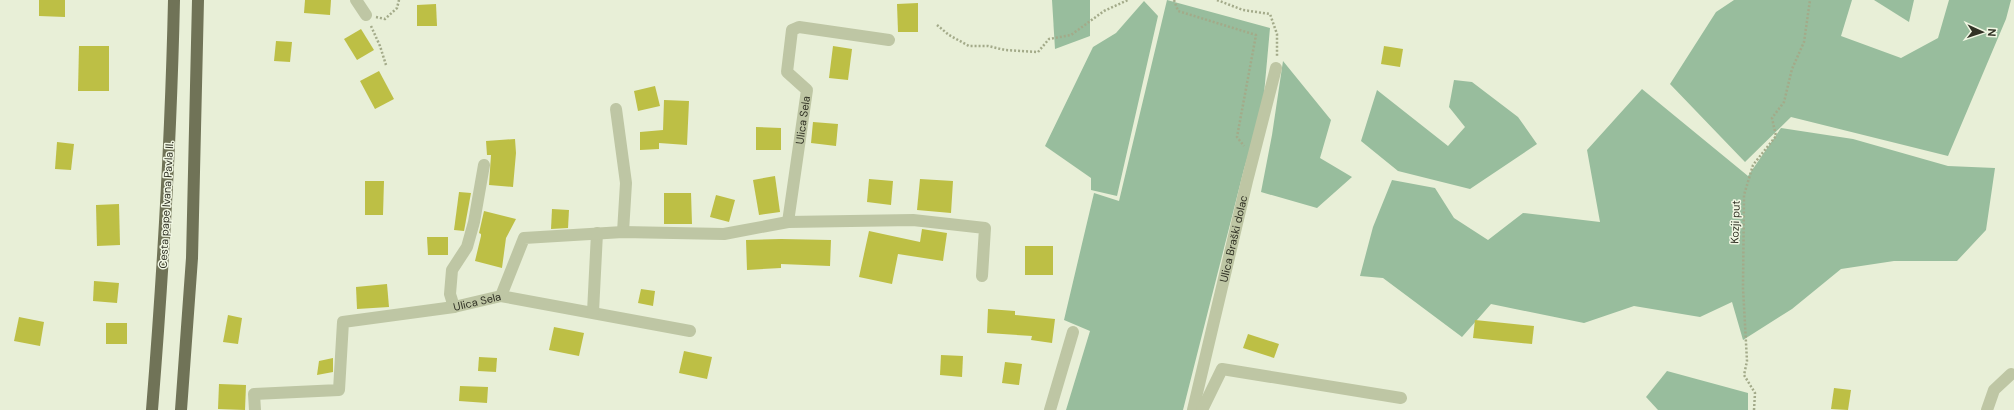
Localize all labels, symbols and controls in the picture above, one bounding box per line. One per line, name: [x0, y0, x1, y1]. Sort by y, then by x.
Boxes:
north arrow: [1962, 12, 2002, 52]
text: N: [1985, 28, 1999, 37]
street label: Ulica Sela: [792, 95, 813, 145]
street label: Cesta pape Ivana Pavla II.: [156, 141, 176, 269]
street label: Ulica Braški dolac: [1216, 194, 1250, 284]
street label: Kozji put: [1727, 200, 1743, 244]
street label: Ulica Sela: [452, 289, 502, 314]

